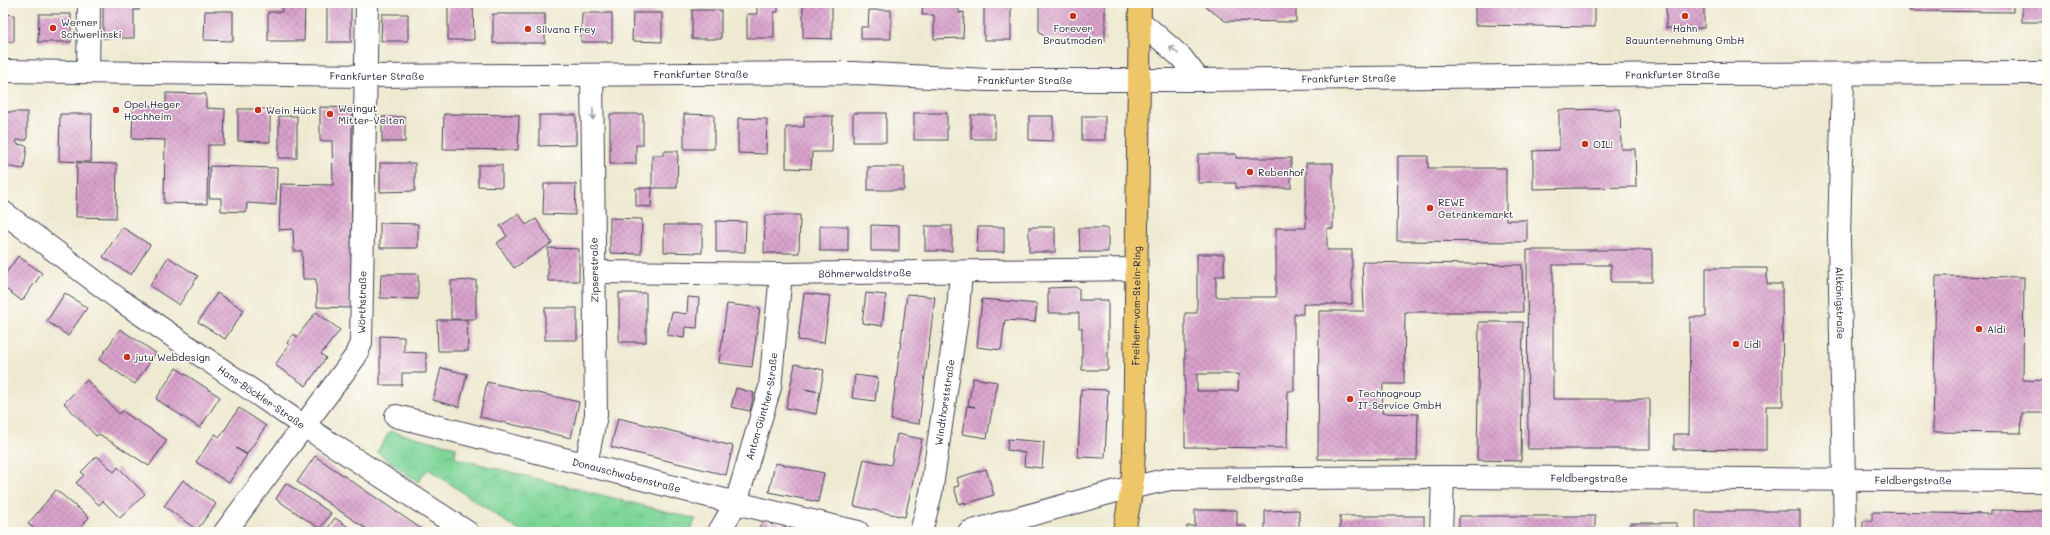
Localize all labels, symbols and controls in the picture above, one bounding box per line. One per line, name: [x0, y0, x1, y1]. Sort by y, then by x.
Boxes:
marker: Forever Brautmoden: [1068, 11, 1078, 21]
marker: Hahn Bauunternehmung GmbH: [1680, 11, 1690, 21]
place label: Werner Schwerlinski: [61, 15, 121, 41]
place label: Forever Brautmoden: [1043, 21, 1103, 47]
place label: Hahn Bauunternehmung GmbH: [1626, 21, 1744, 47]
place label: Silvana Frey: [536, 22, 596, 36]
marker: Werner Schwerlinski: [48, 23, 58, 33]
marker: Silvana Frey: [523, 24, 533, 34]
one-way arrow: [1169, 46, 1179, 55]
street label: Frankfurter Straße: [654, 67, 748, 81]
street label: Frankfurter Straße: [1625, 67, 1720, 82]
street label: Frankfurter Straße: [329, 69, 424, 83]
street label: Frankfurter Straße: [1301, 71, 1396, 86]
street label: Frankfurter Straße: [977, 73, 1072, 87]
place label: Opel Heger Hochheim: [124, 97, 180, 123]
place label: Weingut Mitter-Velten: [338, 101, 405, 127]
place label: Wein Hück: [266, 103, 317, 117]
marker: Opel Heger Hochheim: [111, 105, 121, 115]
marker: Wein Hück: [253, 105, 263, 115]
one-way arrow: [589, 107, 596, 120]
marker: Weingut Mitter-Velten: [325, 109, 335, 119]
place label: OIL!: [1593, 137, 1613, 151]
marker: OIL!: [1580, 139, 1590, 149]
place label: Rebenhof: [1258, 165, 1305, 179]
marker: Rebenhof: [1245, 167, 1255, 177]
place label: REWE Getränkemarkt: [1438, 195, 1513, 221]
marker: REWE Getränkemarkt: [1425, 203, 1435, 213]
street label: Zipserstraße: [586, 237, 602, 303]
street label: Freiherr-vom-Stein-Ring: [1128, 246, 1144, 366]
street label: Böhmerwaldstraße: [818, 265, 912, 280]
street label: Altkönigstraße: [1833, 266, 1848, 339]
street label: Wörthstraße: [354, 271, 369, 334]
place label: Aldi: [1987, 322, 2006, 336]
marker: Aldi: [1974, 324, 1984, 334]
place label: Lidl: [1744, 337, 1761, 351]
marker: Lidl: [1731, 339, 1741, 349]
place label: jutu Webdesign: [134, 350, 210, 364]
marker: jutu Webdesign: [122, 352, 132, 362]
street label: Anton-Günther-Straße: [742, 352, 780, 462]
street label: Windthorststraße: [931, 358, 958, 446]
street label: Hans-Böckler-Straße: [215, 362, 308, 432]
place label: Technogroup IT-Service GmbH: [1358, 386, 1442, 412]
marker: Technogroup IT-Service GmbH: [1345, 394, 1355, 404]
street label: Donauschwabenstraße: [571, 454, 682, 496]
street label: Feldbergstraße: [1226, 471, 1304, 486]
street label: Feldbergstraße: [1550, 471, 1628, 485]
street label: Feldbergstraße: [1874, 473, 1952, 487]

